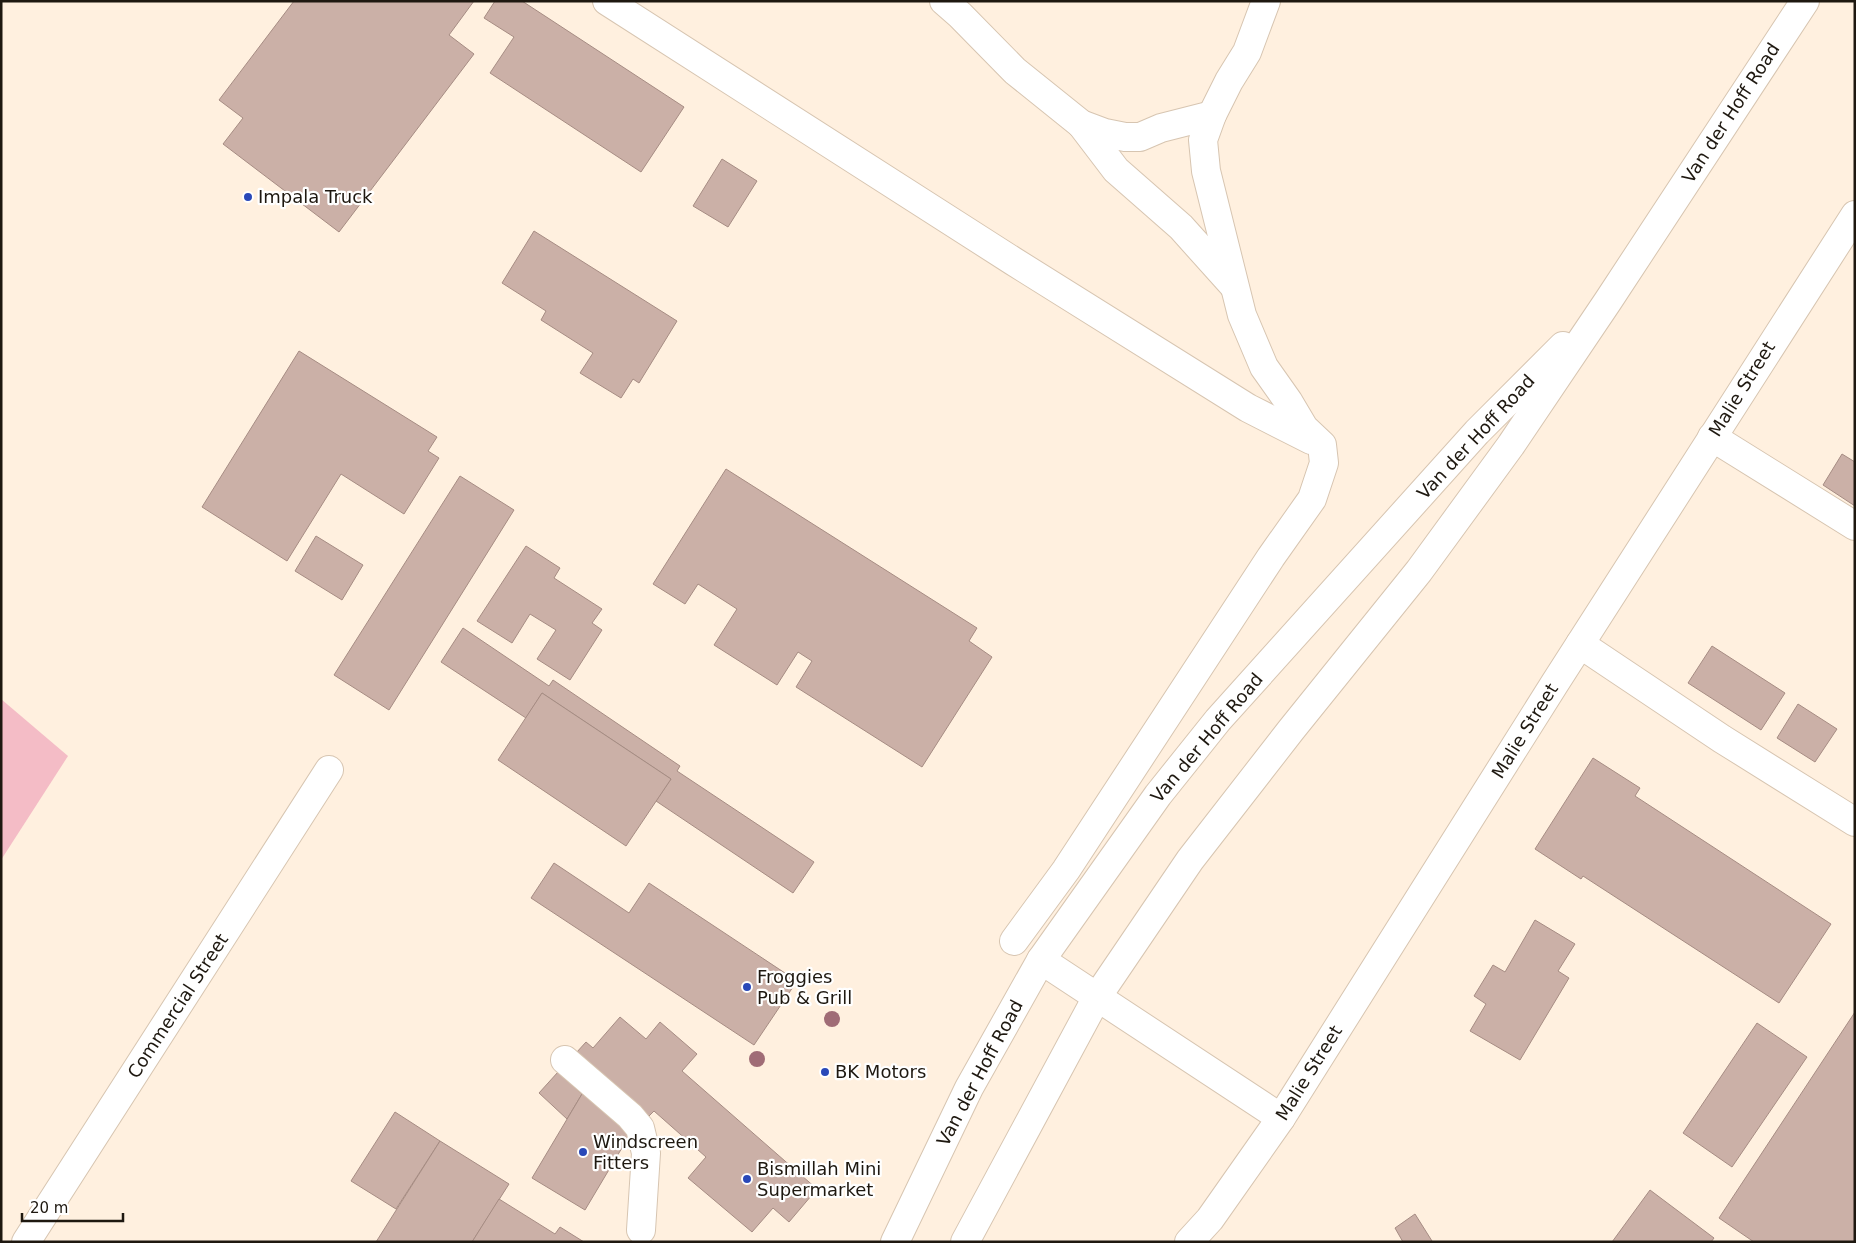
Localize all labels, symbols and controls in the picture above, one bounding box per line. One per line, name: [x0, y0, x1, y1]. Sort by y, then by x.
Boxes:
street label: Van der Hoff Road: [1678, 39, 1784, 187]
place label: Impala Truck: [258, 186, 373, 207]
marker: Impala Truck: [242, 191, 254, 203]
street label: Malie Street: [1704, 337, 1779, 440]
street label: Van der Hoff Road: [1413, 370, 1539, 503]
street label: Van der Hoff Road: [1146, 669, 1267, 807]
street label: Malie Street: [1487, 679, 1562, 782]
street label: Commercial Street: [123, 930, 232, 1082]
place label: Froggies Pub & Grill: [757, 966, 852, 1008]
marker: Froggies Pub & Grill: [741, 981, 753, 993]
street label: Van der Hoff Road: [932, 996, 1027, 1149]
street label: Malie Street: [1271, 1021, 1346, 1124]
place label: BK Motors: [835, 1061, 926, 1082]
marker: BK Motors: [819, 1066, 831, 1078]
place label: Windscreen Fitters: [593, 1131, 698, 1173]
marker: Windscreen Fitters: [577, 1146, 589, 1158]
place label: Bismillah Mini Supermarket: [757, 1158, 881, 1200]
marker: Bismillah Mini Supermarket: [741, 1173, 753, 1185]
scale bar: [22, 1190, 124, 1222]
text: 20 m: [30, 1199, 68, 1217]

